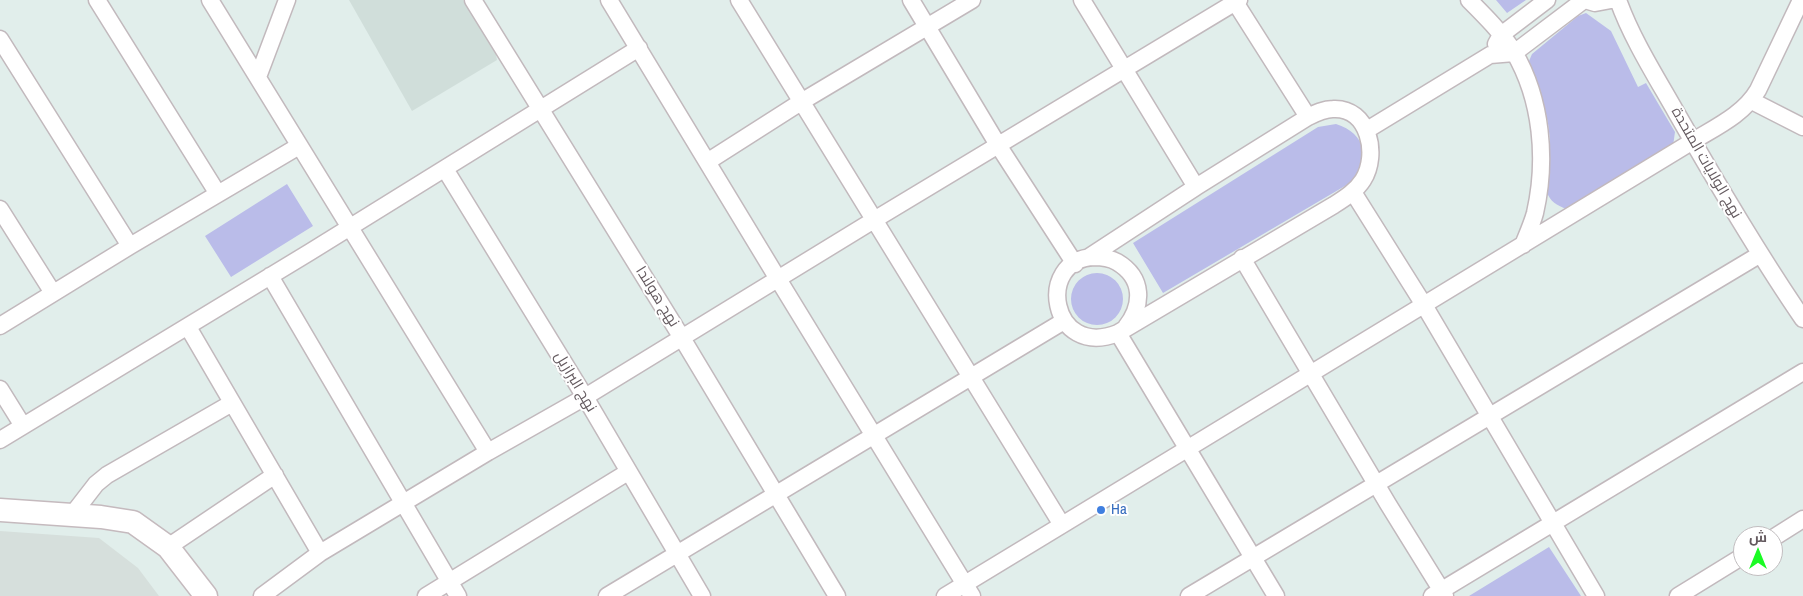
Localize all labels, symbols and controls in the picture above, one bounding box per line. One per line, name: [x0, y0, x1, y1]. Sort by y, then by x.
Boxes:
street label: نهج الولايات المتحدة: [1667, 104, 1745, 222]
street label: نهج هولندا: [631, 263, 683, 331]
street label: نهج البرازيل: [550, 348, 600, 416]
place label: Ha: [1111, 501, 1127, 519]
marker: Ha: [1095, 504, 1107, 516]
north arrow: [1733, 526, 1783, 576]
text: ش: [1749, 528, 1767, 546]

